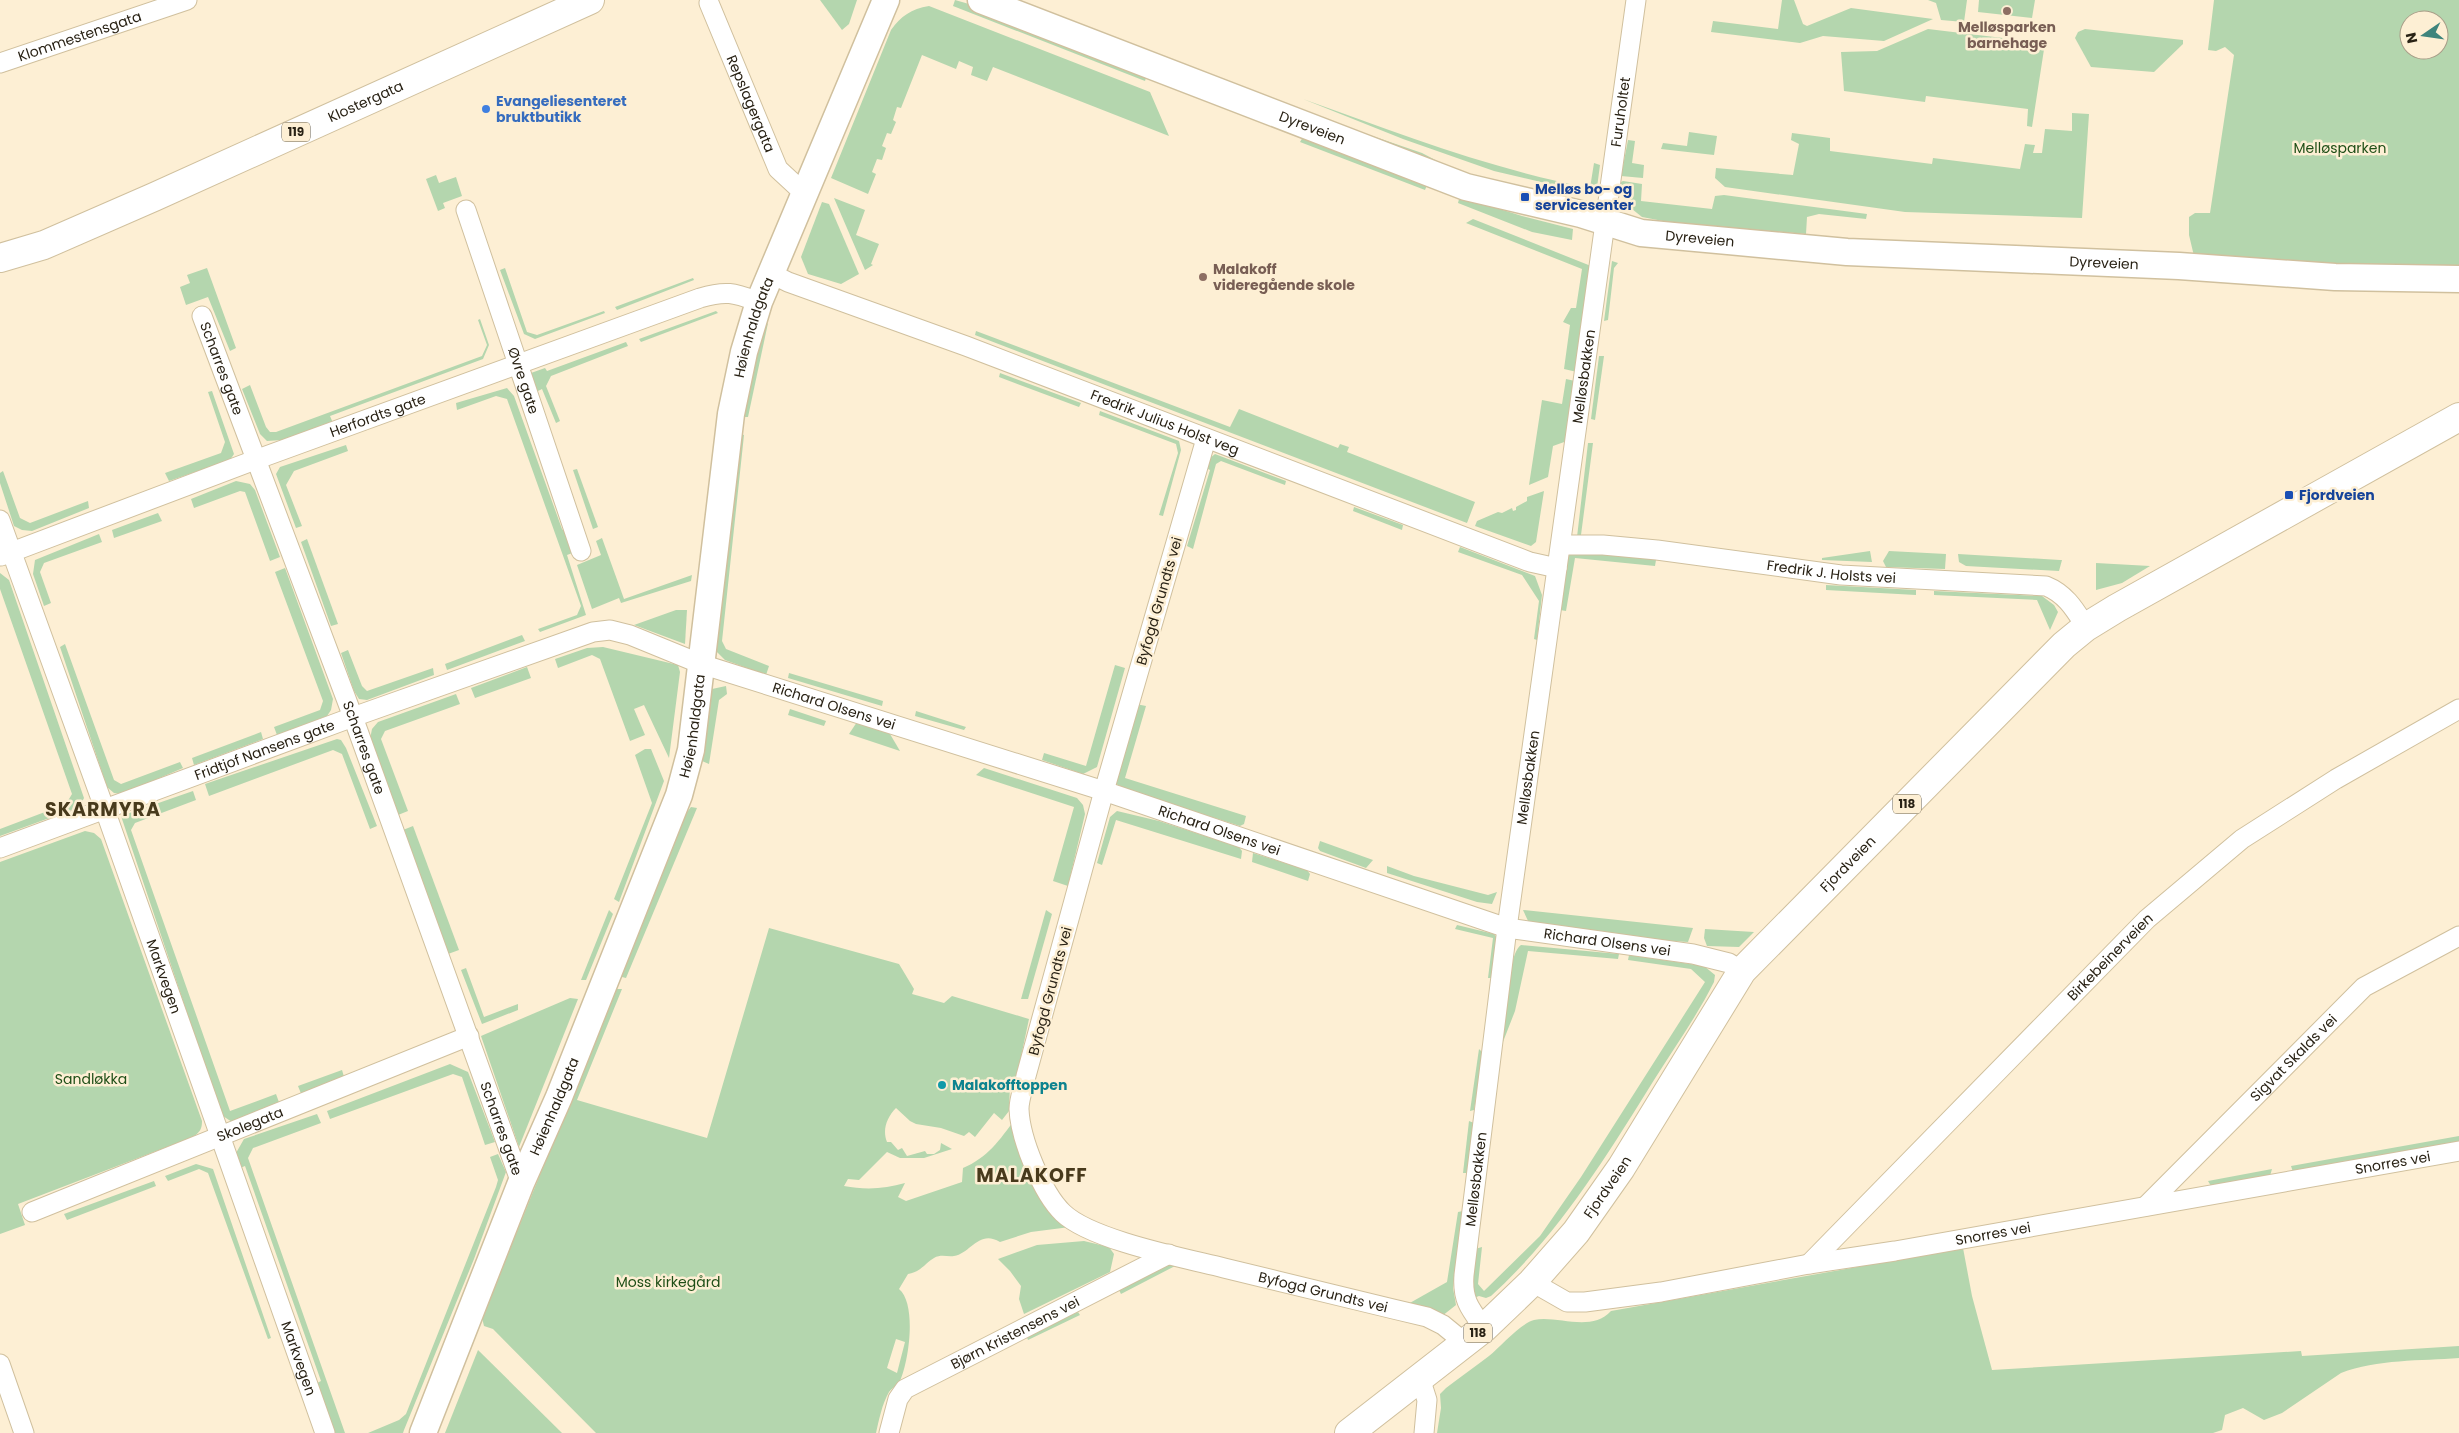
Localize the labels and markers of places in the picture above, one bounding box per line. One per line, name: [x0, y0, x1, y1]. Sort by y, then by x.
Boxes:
marker: Melløsparken barnehage: [2001, 5, 2013, 17]
place label: Melløsparken barnehage: [1958, 17, 2056, 53]
place label: Evangeliesenteret bruktbutikk: [496, 91, 627, 127]
marker: Evangeliesenteret bruktbutikk: [480, 103, 492, 115]
place label: Melløs bo- og servicesenter: [1535, 179, 1634, 215]
marker: Melløs bo- og servicesenter: [1519, 191, 1531, 203]
place label: Malakoff videregående skole: [1213, 259, 1355, 295]
marker: Malakoff videregående skole: [1197, 271, 1209, 283]
place label: Fjordveien: [2299, 485, 2375, 505]
marker: Fjordveien: [2283, 489, 2295, 501]
place label: Malakofftoppen: [952, 1075, 1067, 1095]
marker: Malakofftoppen: [936, 1079, 948, 1091]

